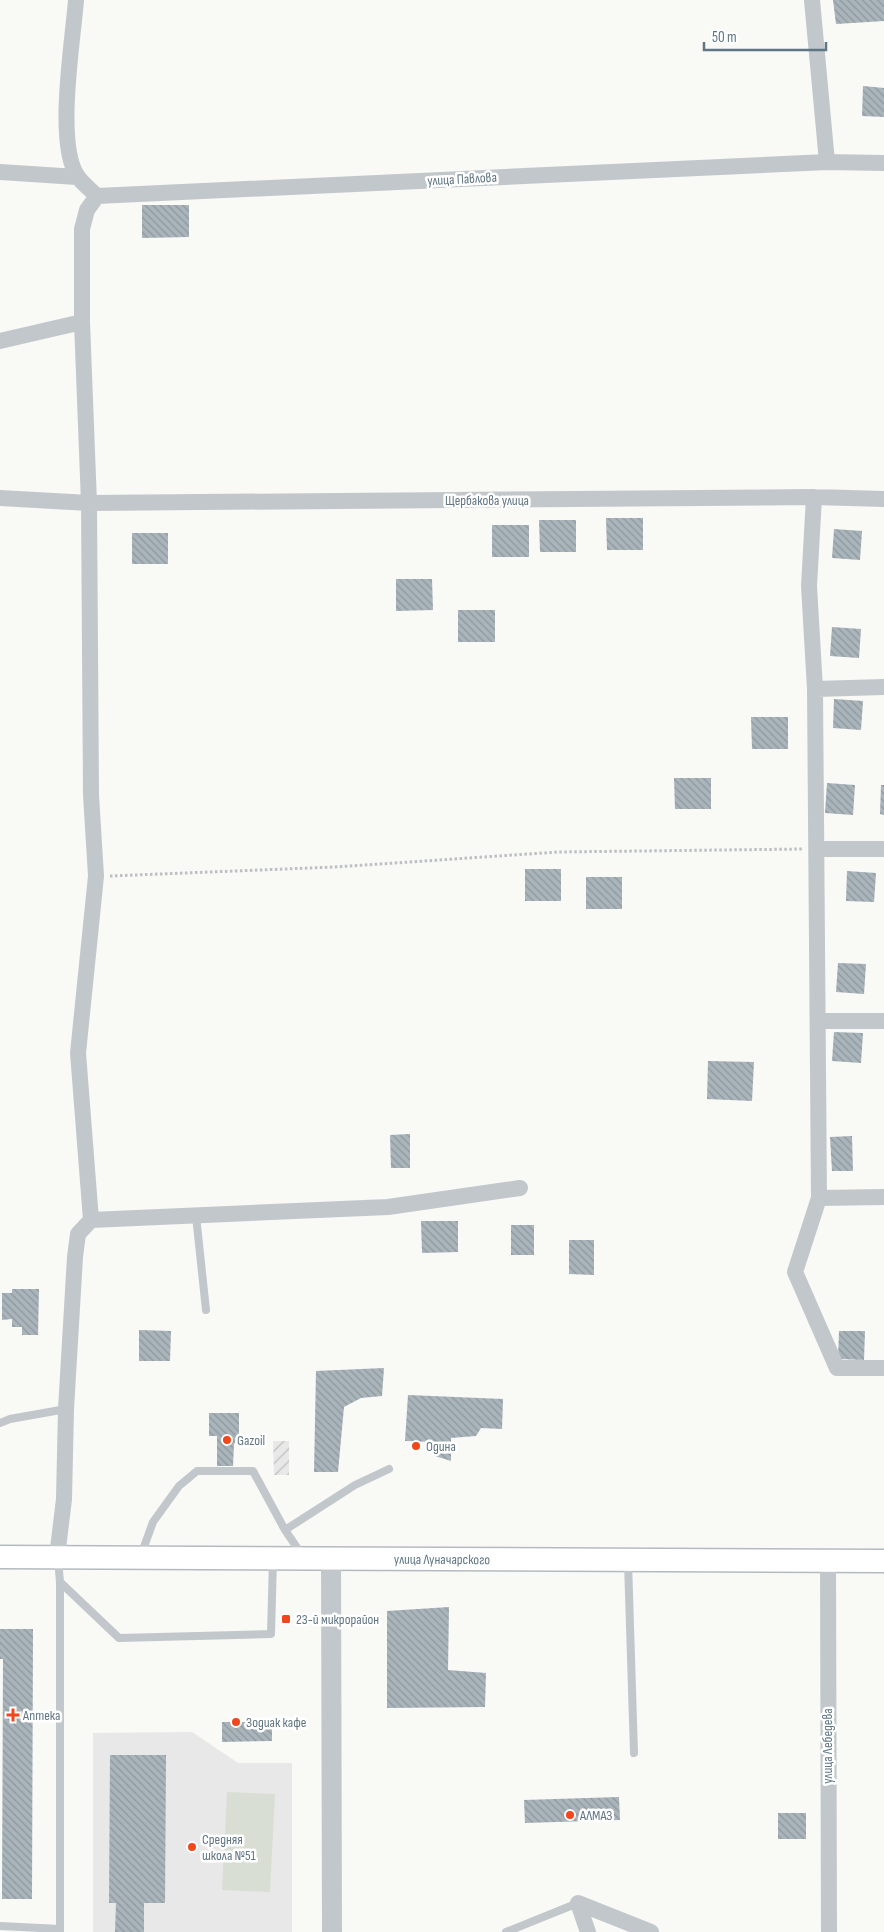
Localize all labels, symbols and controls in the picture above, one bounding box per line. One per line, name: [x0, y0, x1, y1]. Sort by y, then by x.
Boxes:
scale bar: [704, 20, 826, 52]
text: 50 m: [712, 28, 737, 47]
street label: улица Павлова: [427, 169, 497, 189]
street label: Щербакова улица: [445, 492, 529, 509]
place label: Gazoil: [237, 1432, 265, 1449]
marker: Gazoil: [221, 1434, 233, 1446]
place label: Одина: [426, 1438, 456, 1455]
marker: Одина: [410, 1440, 422, 1452]
street label: улица Луначарского: [394, 1550, 490, 1568]
place label: 23-й микрорайон: [296, 1611, 379, 1628]
marker: 23-й микрорайон: [280, 1613, 292, 1625]
place label: Аптека: [22, 1707, 60, 1724]
street label: улица Лебедева: [819, 1708, 836, 1784]
marker: Аптека: [7, 1709, 19, 1721]
place label: Зодиак кафе: [246, 1714, 306, 1731]
marker: Зодиак кафе: [230, 1716, 242, 1728]
place label: АЛМАЗ: [579, 1807, 612, 1824]
marker: АЛМАЗ: [564, 1809, 576, 1821]
place label: Средняя школа №51: [202, 1831, 256, 1864]
marker: Средняя школа №51: [186, 1841, 198, 1853]

